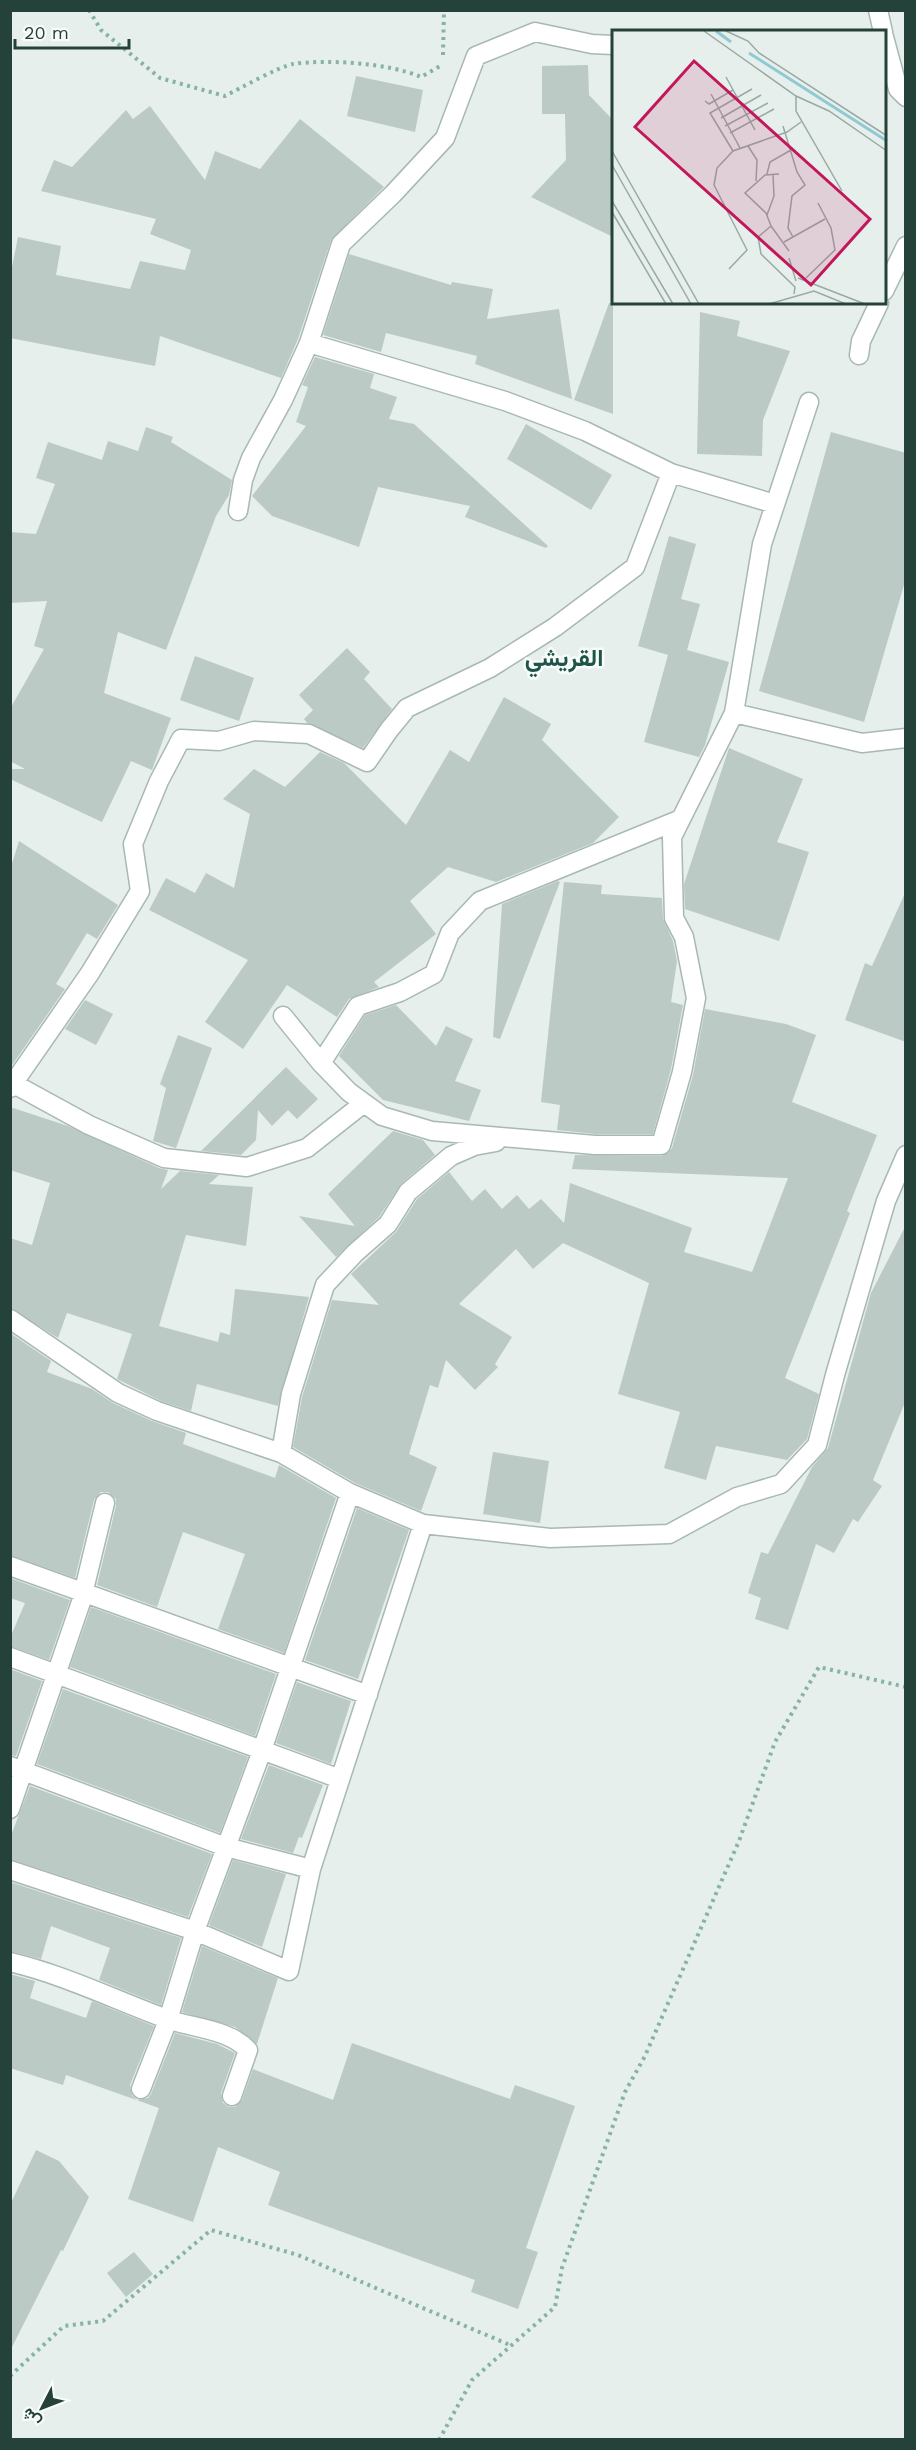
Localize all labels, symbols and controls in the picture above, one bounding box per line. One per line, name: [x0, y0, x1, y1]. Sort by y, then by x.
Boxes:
scale bar: [15, 12, 129, 50]
text: 20 m: [24, 22, 69, 43]
inset map: [612, 30, 886, 304]
district label: القريشي: [525, 644, 603, 678]
north arrow: [12, 2378, 72, 2438]
text: ش: [18, 2404, 45, 2431]

